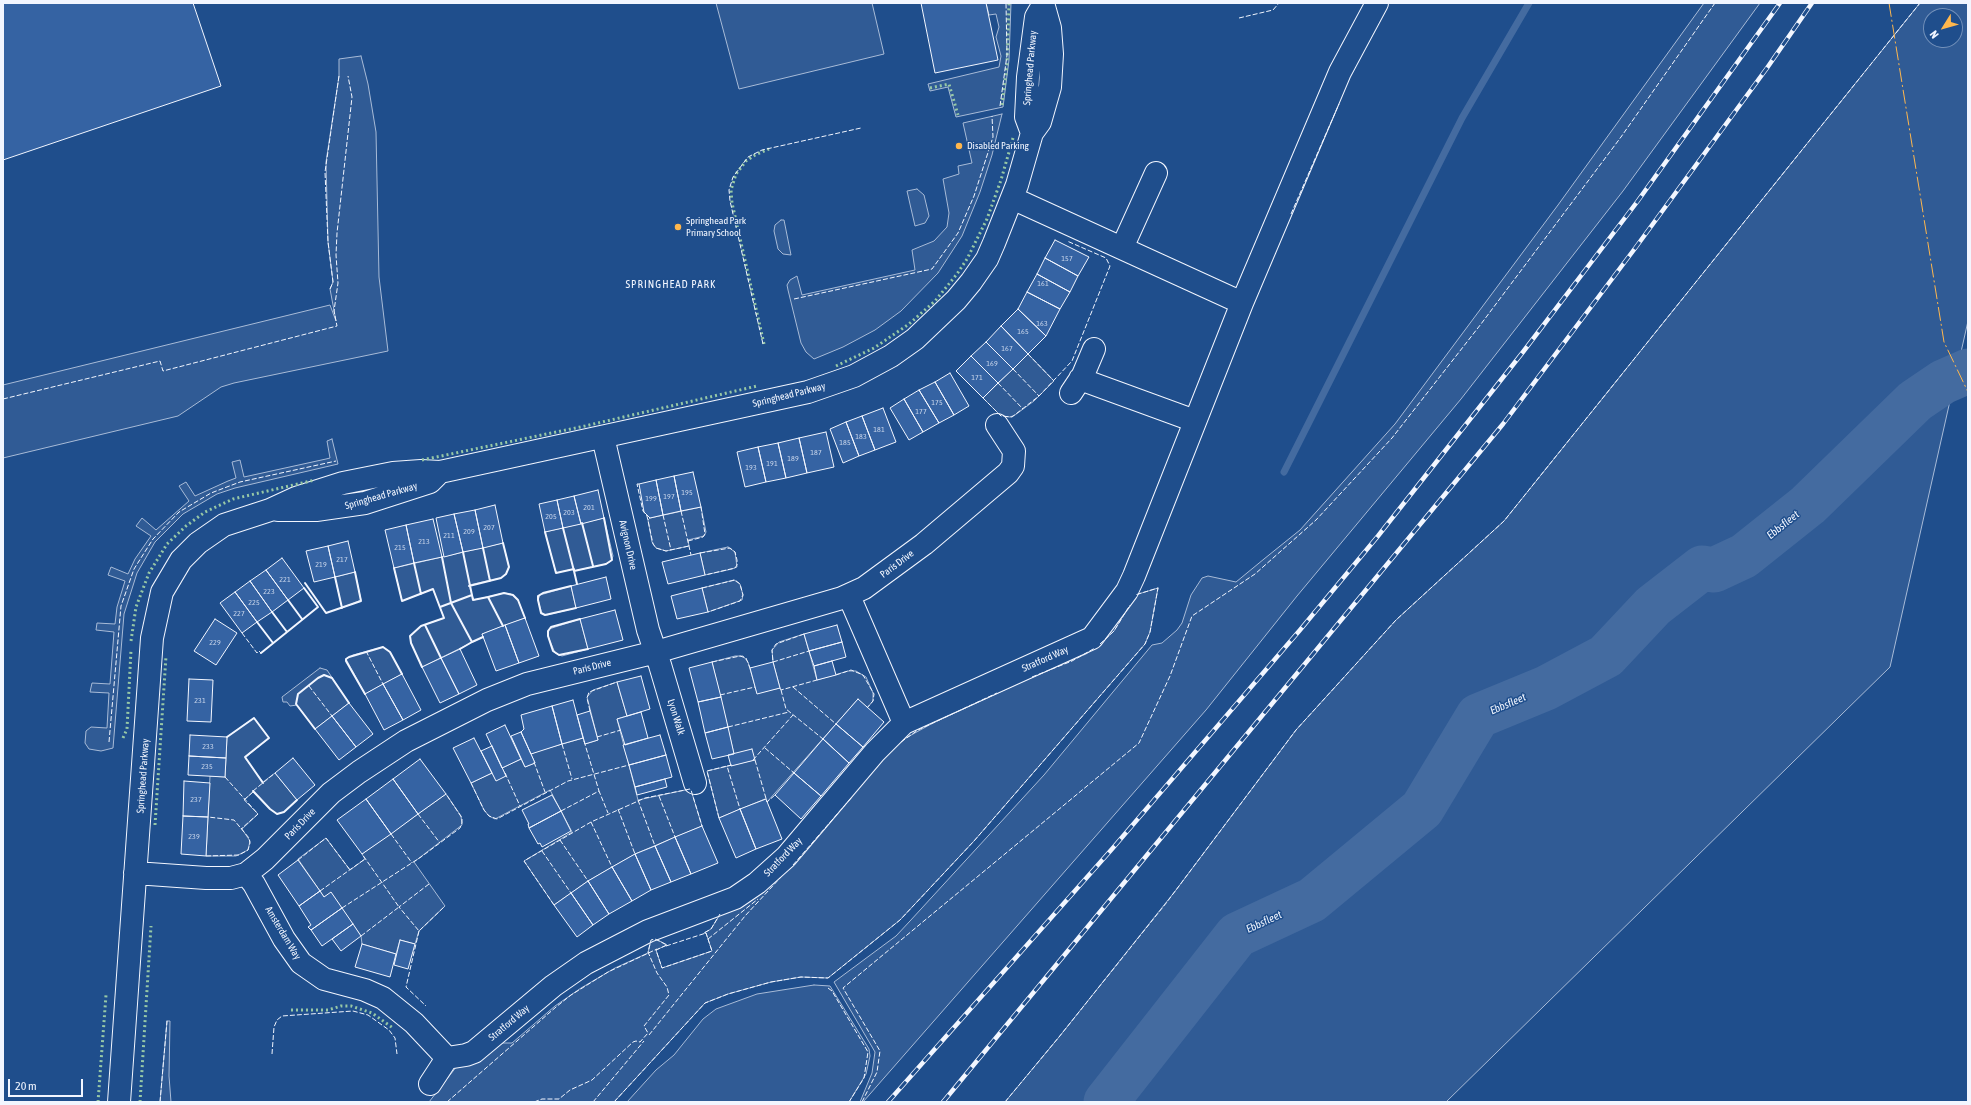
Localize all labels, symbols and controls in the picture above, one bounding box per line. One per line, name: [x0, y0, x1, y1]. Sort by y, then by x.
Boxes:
north arrow: [1923, 8, 1963, 48]
text: N: [1927, 28, 1941, 41]
street label: Springhead Parkway: [1021, 30, 1039, 106]
place label: Disabled Parking: [967, 140, 1029, 152]
marker: Disabled Parking: [954, 141, 964, 151]
place label: Springhead Park Primary School: [686, 215, 746, 238]
marker: Springhead Park Primary School: [673, 222, 683, 232]
house number: 157: [1061, 253, 1073, 263]
district label: SPRINGHEAD PARK: [626, 278, 716, 292]
house number: 161: [1037, 278, 1049, 288]
house number: 163: [1036, 318, 1048, 328]
house number: 165: [1017, 326, 1029, 336]
house number: 167: [1001, 343, 1013, 353]
house number: 169: [986, 358, 998, 368]
house number: 171: [971, 372, 983, 382]
street label: Springhead Parkway: [751, 380, 827, 410]
house number: 175: [931, 397, 943, 407]
house number: 177: [915, 406, 927, 416]
house number: 181: [873, 424, 885, 434]
house number: 183: [855, 431, 867, 441]
house number: 185: [839, 437, 851, 447]
house number: 187: [810, 447, 822, 457]
house number: 189: [787, 453, 799, 463]
house number: 191: [766, 458, 778, 468]
house number: 193: [745, 462, 757, 472]
street label: Springhead Parkway: [343, 480, 419, 512]
house number: 195: [681, 487, 693, 497]
house number: 197: [663, 491, 675, 501]
house number: 199: [645, 493, 657, 503]
house number: 201: [583, 502, 595, 512]
house number: 203: [563, 507, 575, 517]
water label: Ebbsfleet: [1764, 508, 1802, 542]
house number: 205: [545, 511, 557, 521]
street label: Avignon Drive: [616, 519, 640, 571]
house number: 207: [483, 522, 495, 532]
house number: 209: [463, 526, 475, 536]
house number: 211: [443, 530, 455, 540]
house number: 213: [418, 536, 430, 546]
house number: 215: [394, 542, 406, 552]
street label: Paris Drive: [878, 547, 916, 581]
house number: 217: [336, 554, 348, 564]
house number: 219: [315, 559, 327, 569]
house number: 221: [279, 574, 291, 584]
house number: 223: [263, 586, 275, 596]
house number: 225: [248, 597, 260, 607]
house number: 227: [233, 608, 245, 618]
house number: 229: [209, 637, 221, 647]
street label: Stratford Way: [1020, 643, 1070, 675]
street label: Paris Drive: [572, 656, 612, 678]
water label: Ebbsfleet: [1488, 691, 1528, 717]
house number: 231: [194, 695, 206, 705]
street label: Lyon Walk: [665, 697, 687, 737]
street label: Springhead Parkway: [134, 738, 152, 814]
house number: 233: [202, 741, 214, 751]
house number: 235: [201, 761, 213, 771]
house number: 237: [190, 794, 202, 804]
street label: Paris Drive: [282, 806, 318, 842]
house number: 239: [188, 831, 200, 841]
street label: Stratford Way: [761, 835, 805, 879]
street label: Amsterdam Way: [263, 904, 303, 962]
water label: Ebbsfleet: [1244, 908, 1284, 936]
street label: Stratford Way: [486, 1002, 532, 1044]
scale bar: [10, 1071, 85, 1097]
text: 20 m: [15, 1079, 37, 1093]

